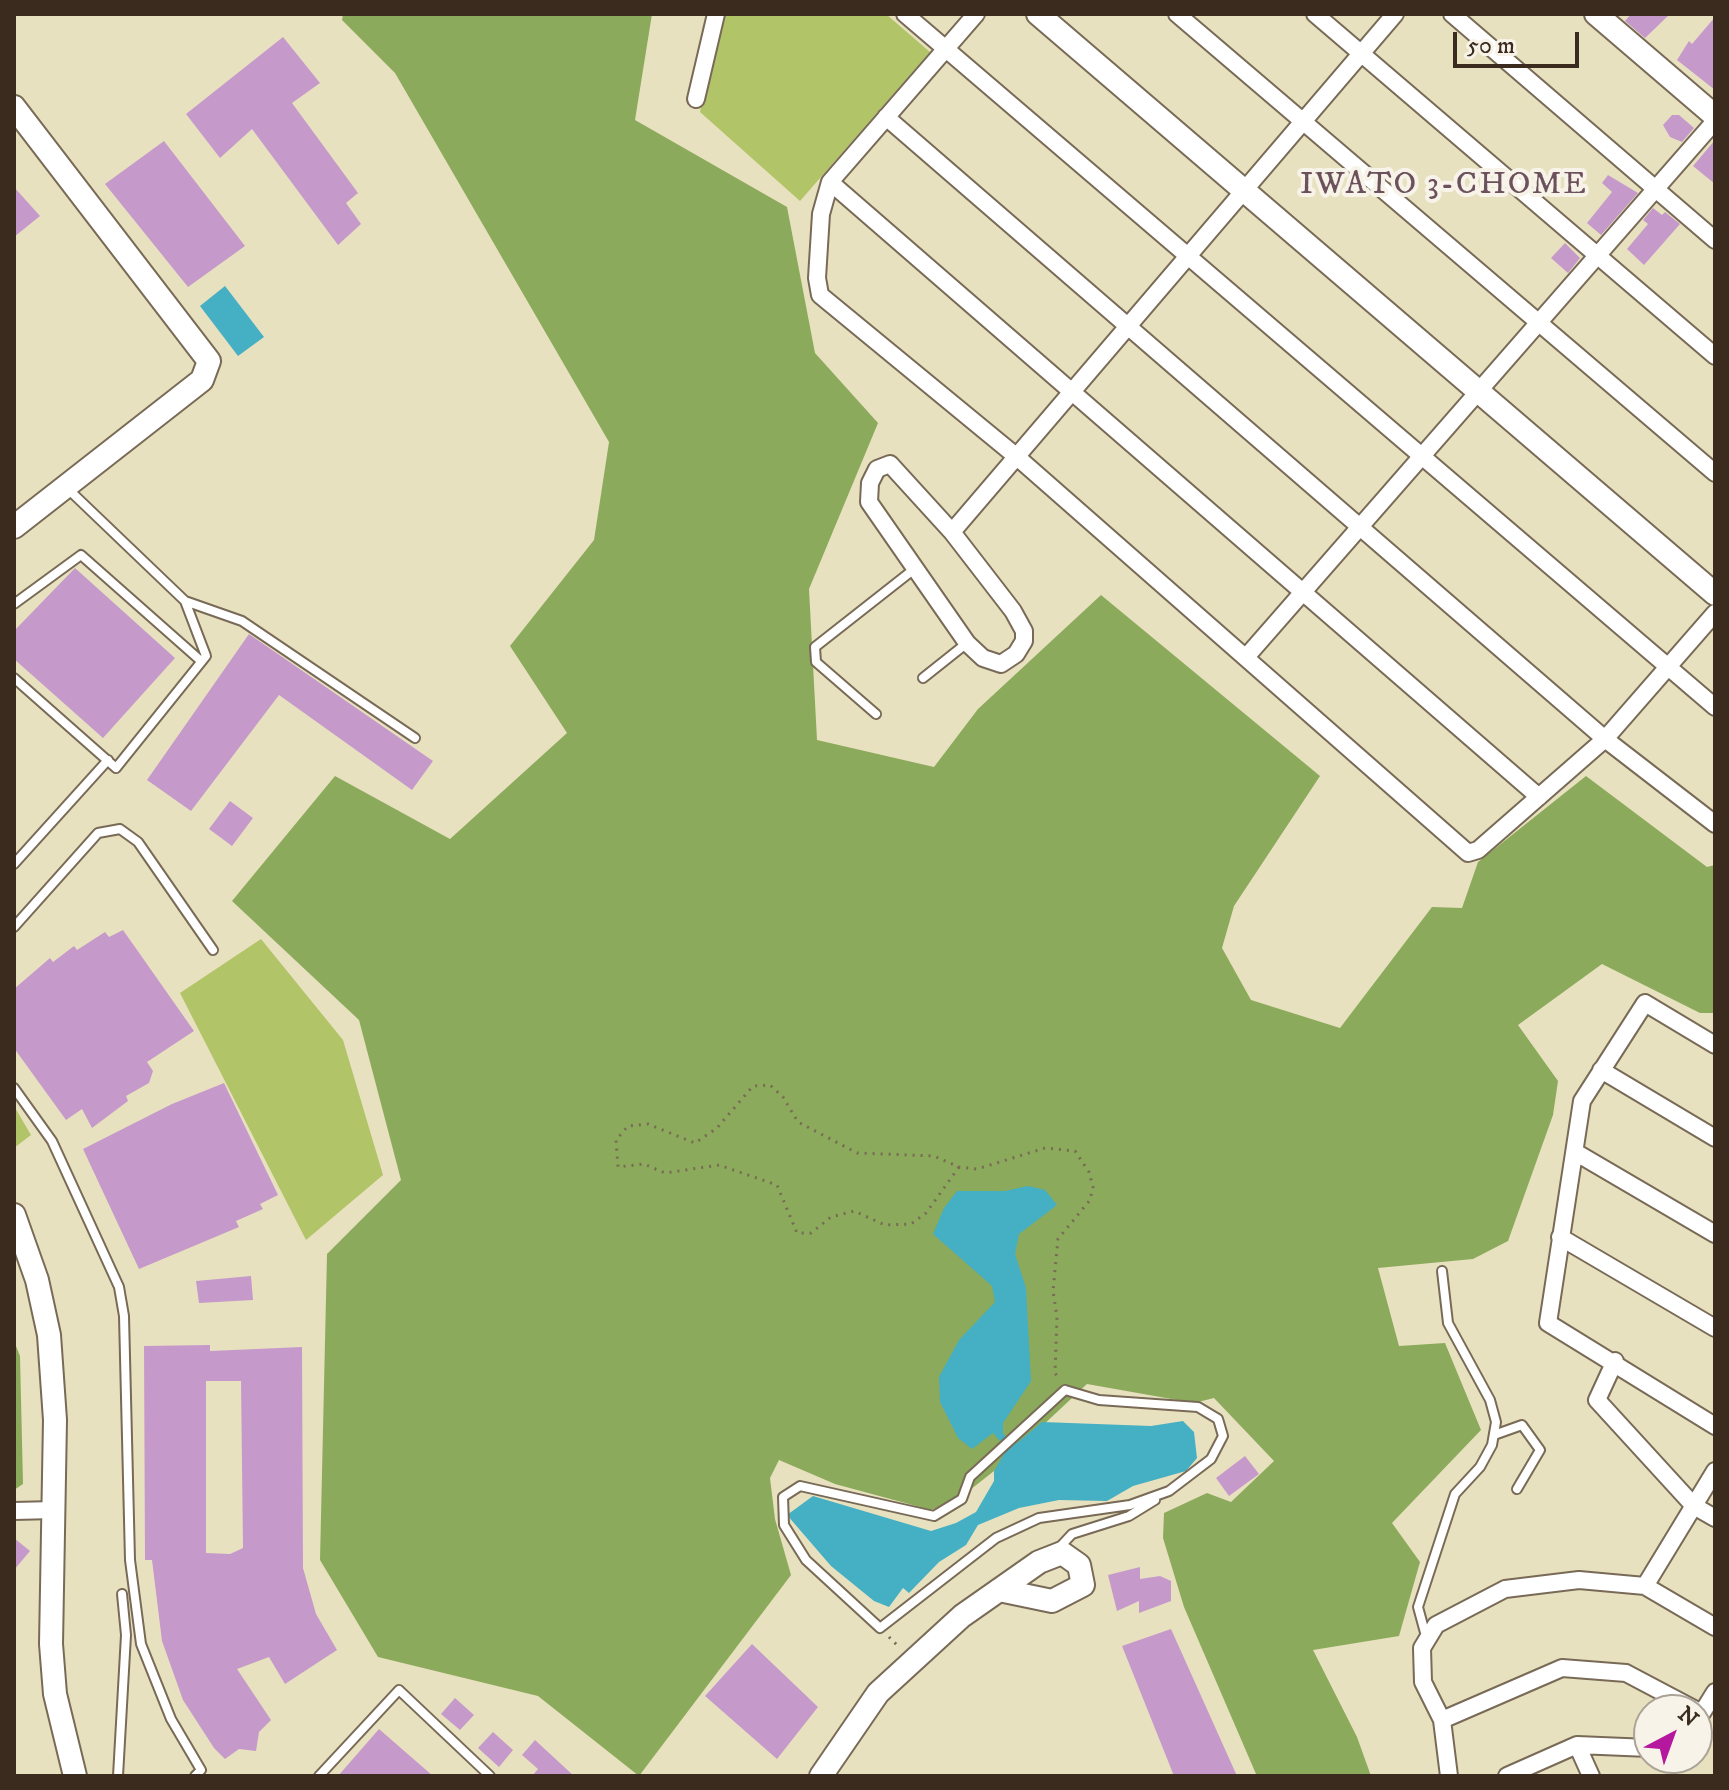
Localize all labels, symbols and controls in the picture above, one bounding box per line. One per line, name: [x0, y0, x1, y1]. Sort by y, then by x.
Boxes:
scale bar: [1457, 16, 1583, 66]
text: 50 m: [1467, 31, 1515, 61]
district label: IWATO 3-CHOME: [1300, 167, 1588, 205]
north arrow: [1633, 1694, 1713, 1774]
text: N: [1672, 1701, 1703, 1733]

